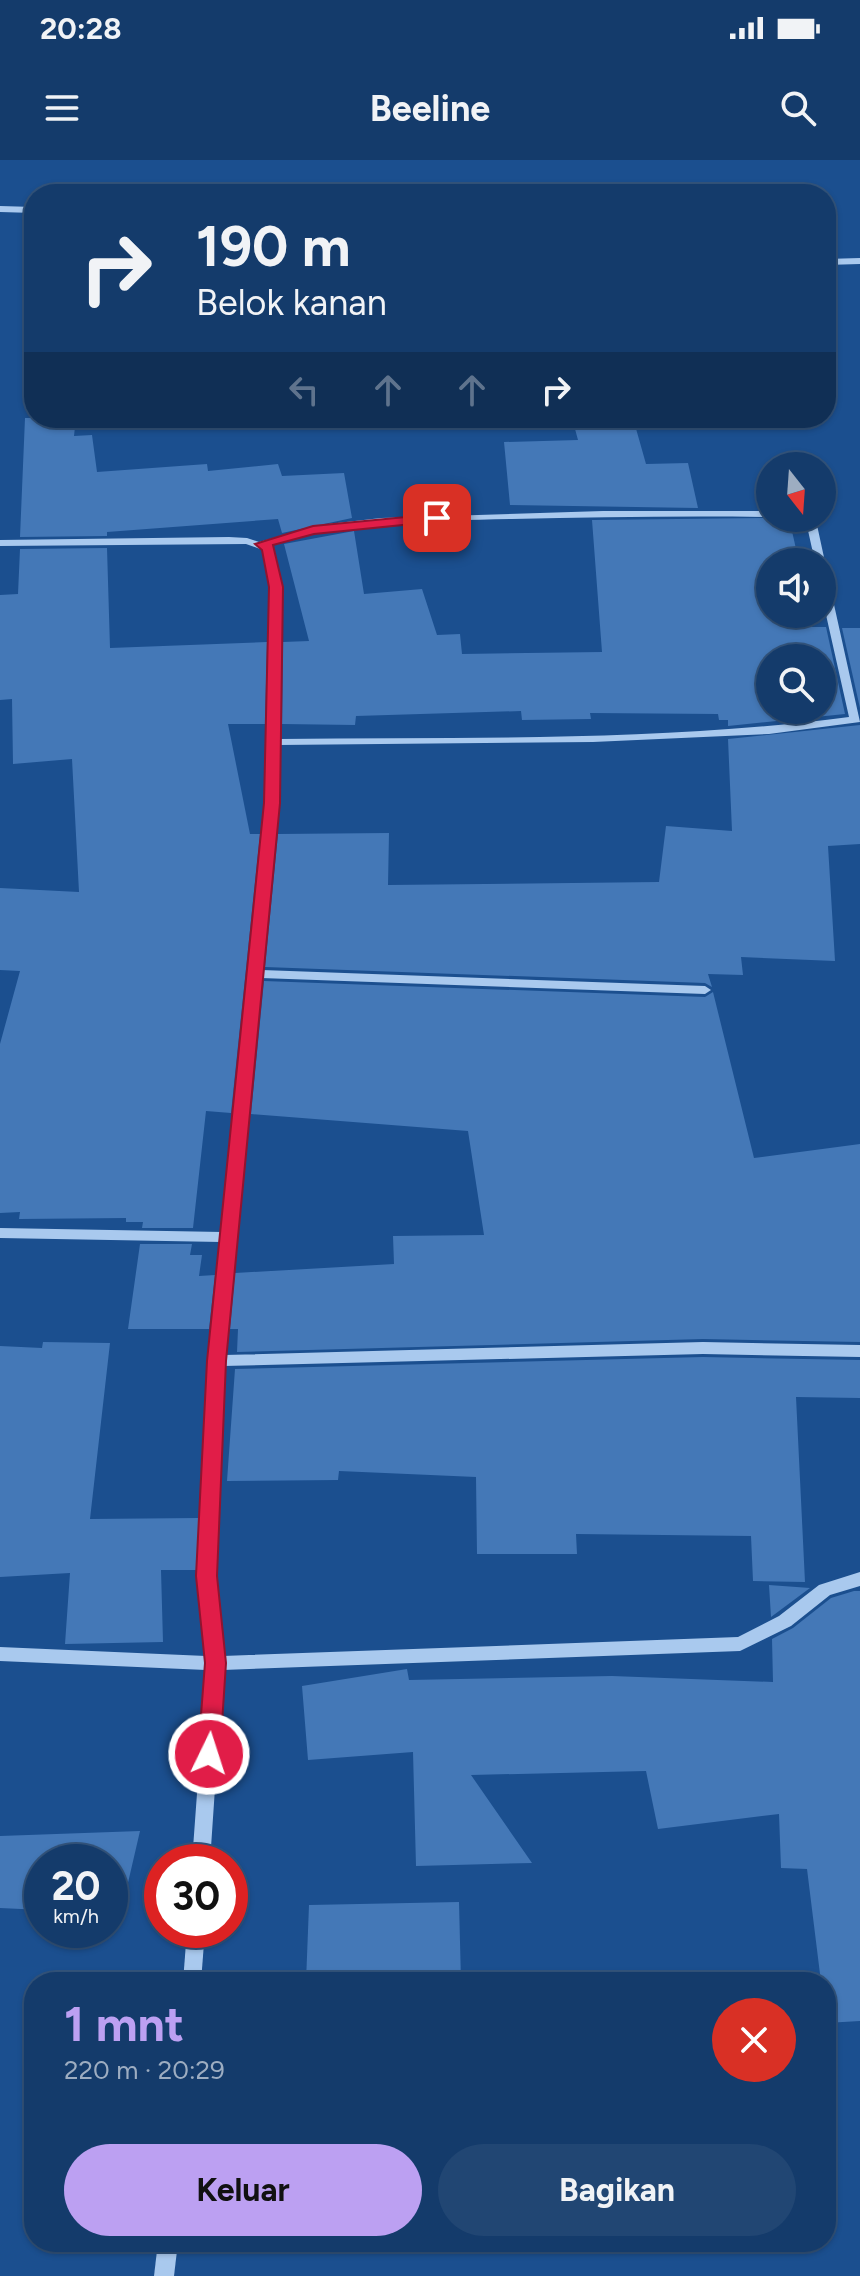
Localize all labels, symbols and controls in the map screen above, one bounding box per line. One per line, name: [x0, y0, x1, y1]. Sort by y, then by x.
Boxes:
text: 20:28: [40, 10, 122, 47]
icon: menu: [40, 86, 84, 130]
icon: search: [776, 86, 820, 130]
text: Beeline: [370, 87, 490, 130]
text: 190 m: [196, 213, 351, 280]
icon: right: [64, 216, 168, 320]
text: Belok kanan: [196, 281, 387, 324]
icon: left: [282, 368, 326, 412]
icon: ahead: [366, 368, 410, 412]
icon: ahead: [450, 368, 494, 412]
icon: right: [534, 368, 578, 412]
north arrow: [756, 452, 836, 532]
map controls: [756, 452, 836, 724]
pin: [403, 484, 471, 552]
icon: arrive: [415, 496, 459, 540]
button: sound: [756, 548, 836, 628]
button: search: [756, 644, 836, 724]
position arrow: [167, 1712, 251, 1796]
speed limit sign: 30: [144, 1844, 248, 1948]
text: 20: [51, 1862, 101, 1910]
text: km/h: [53, 1904, 99, 1928]
text: 1 mnt: [64, 1995, 184, 2053]
button: close: [712, 1998, 796, 2082]
text: 220 m · 20:29: [64, 2054, 225, 2086]
button: Keluar: [64, 2144, 422, 2236]
button: Bagikan: [438, 2144, 796, 2236]

